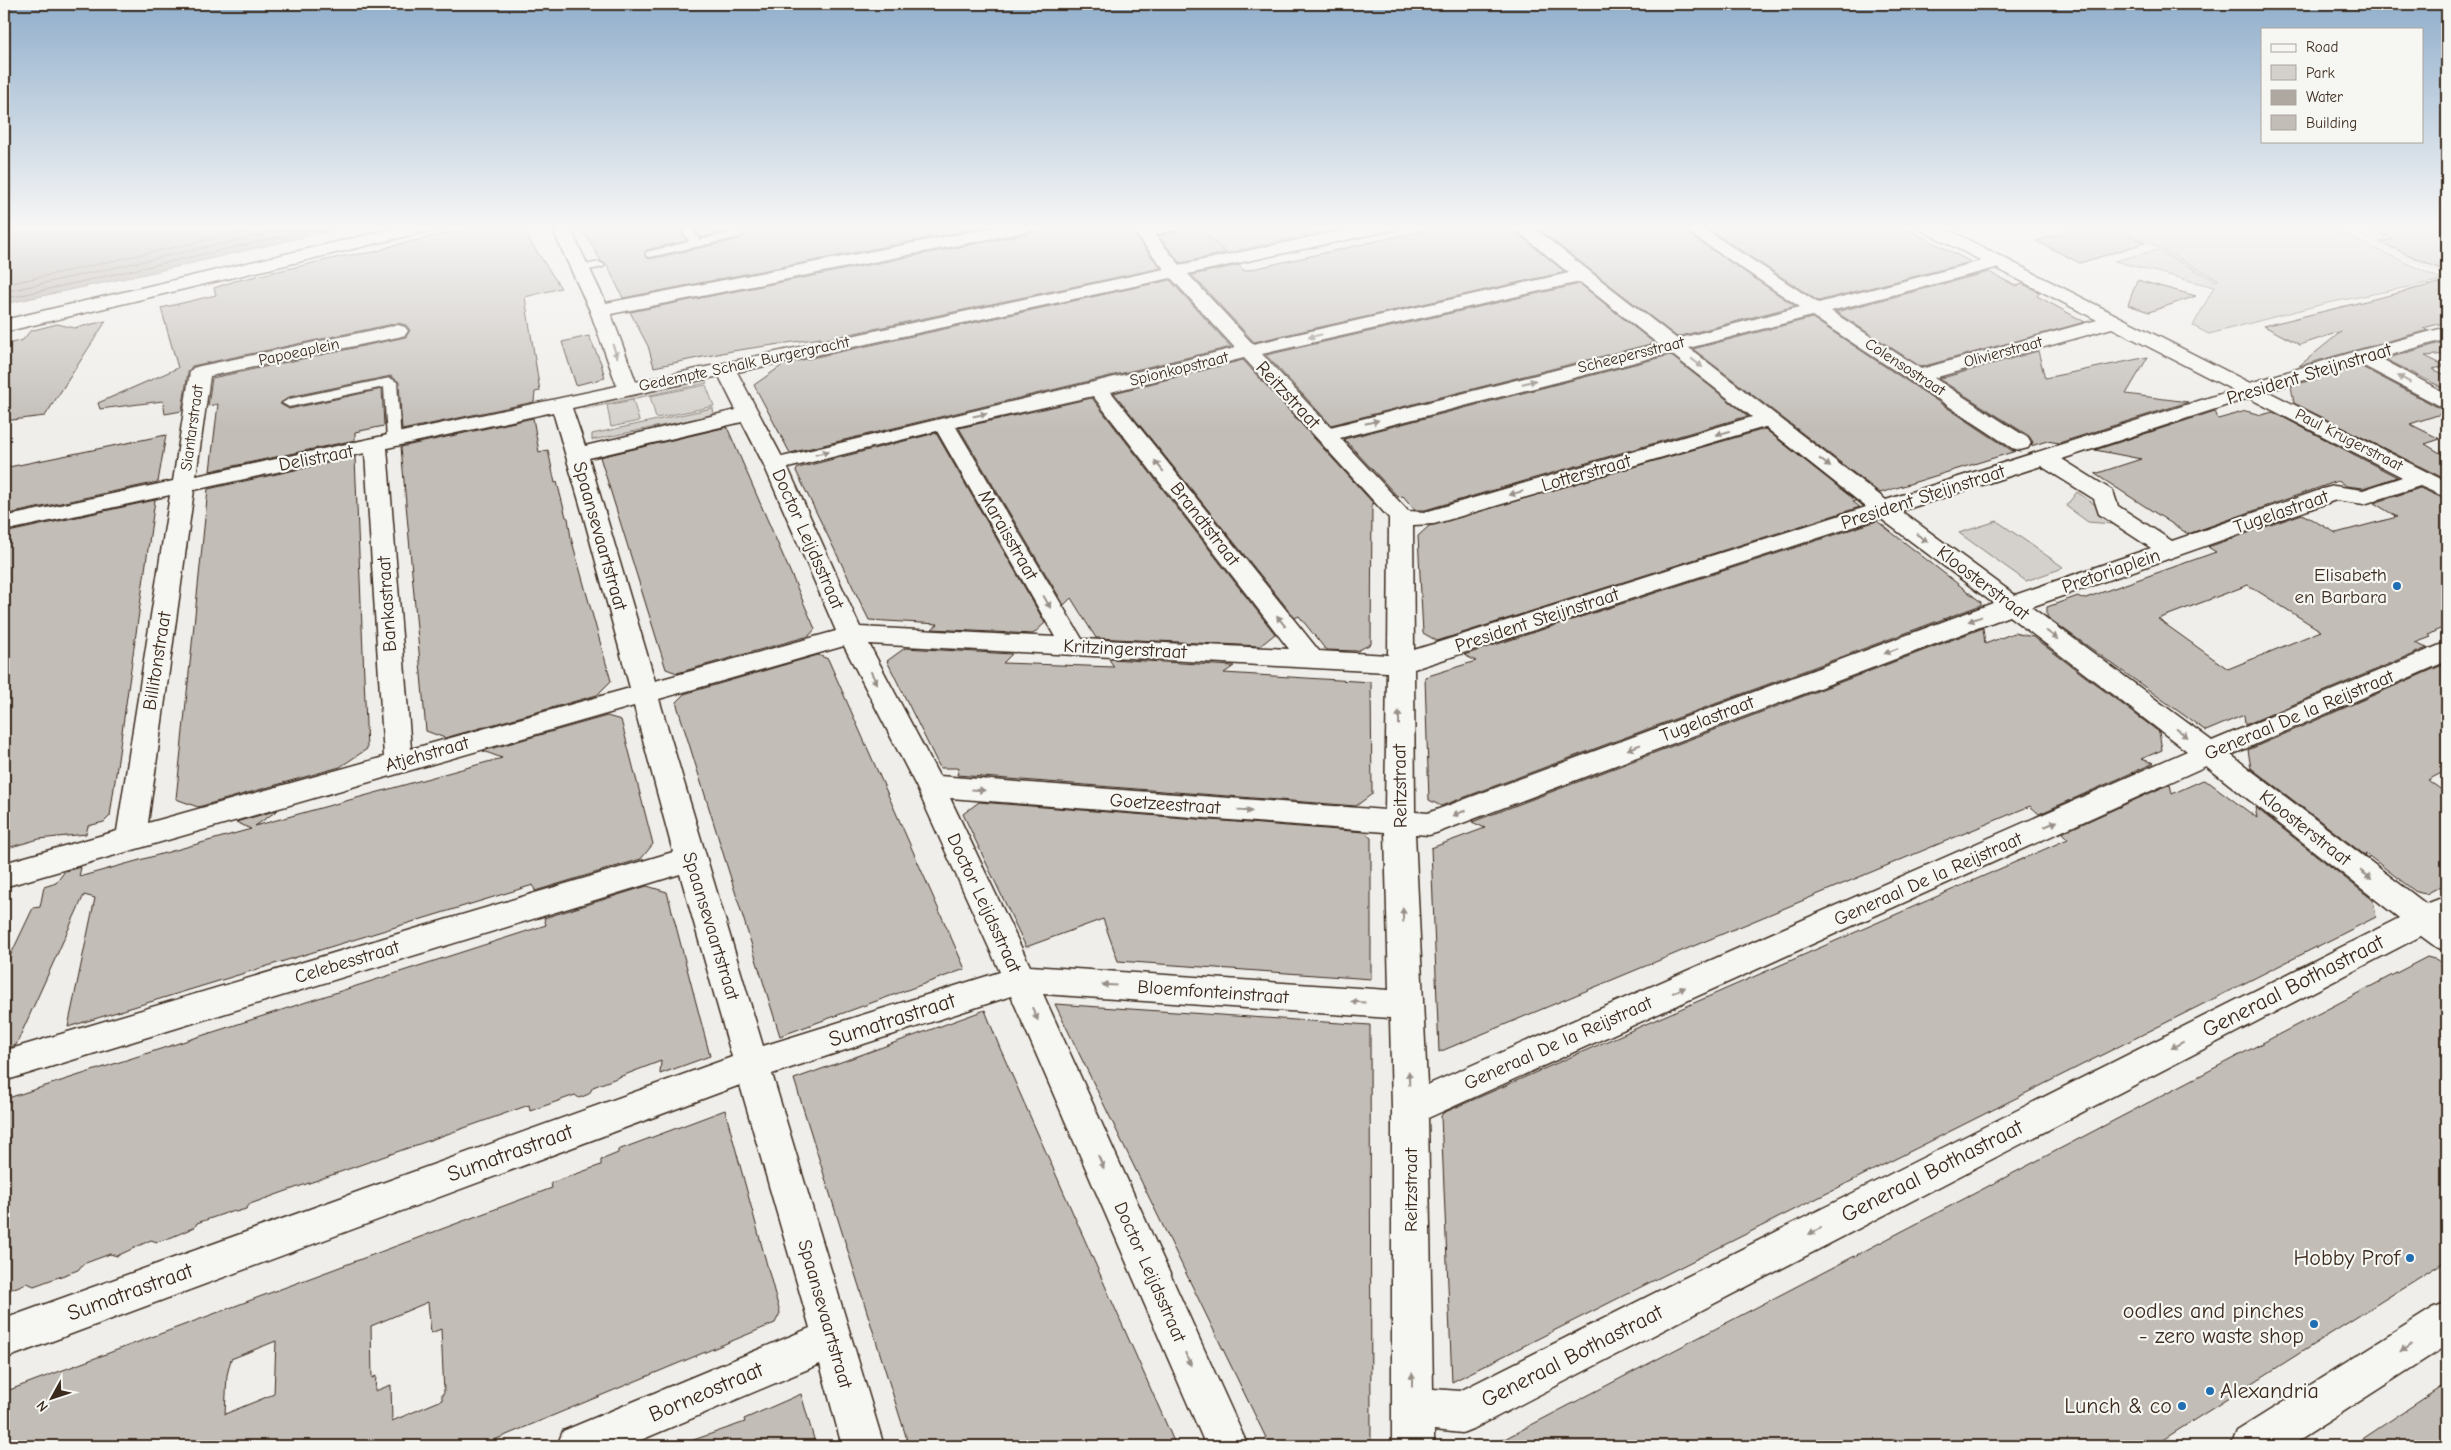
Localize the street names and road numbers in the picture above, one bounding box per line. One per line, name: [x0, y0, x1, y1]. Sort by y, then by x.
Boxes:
street label: Gedempte Schalk Burgergracht: [637, 333, 851, 395]
street label: Scheepersstraat: [1576, 333, 1686, 377]
street label: Olivierstraat: [1962, 333, 2045, 371]
street label: Colensostraat: [1862, 334, 1949, 400]
street label: Papoeaplein: [257, 335, 341, 369]
street label: President Steijnstraat: [2224, 338, 2395, 410]
street label: Spionkopstraat: [1128, 348, 1231, 390]
street label: Reitzstraat: [1251, 357, 1325, 434]
street label: Siantarstraat: [177, 383, 207, 472]
street label: Paul Krugerstraat: [2292, 405, 2406, 475]
street label: Delistraat: [277, 440, 356, 476]
street label: Lotterstraat: [1539, 450, 1634, 496]
street label: Spaansevaartstraat: [568, 459, 632, 613]
street label: President Steijnstraat: [1838, 460, 2008, 534]
street label: Doctor Leijdsstraat: [767, 466, 849, 613]
street label: Brandtstraat: [1165, 478, 1245, 571]
street label: Tugelastraat: [2231, 485, 2332, 538]
street label: Maraisstraat: [973, 486, 1043, 585]
street label: Kloosterstraat: [1932, 541, 2034, 625]
street label: Pretoriaplein: [2059, 544, 2163, 598]
street label: Bankastraat: [373, 555, 401, 653]
street label: President Steijnstraat: [1452, 583, 1622, 657]
street label: Billitonstraat: [138, 609, 176, 712]
street label: Kritzingerstraat: [1063, 635, 1188, 663]
street label: Generaal De la Reijstraat: [2201, 665, 2397, 765]
street label: Tugelastraat: [1657, 691, 1758, 747]
street label: Atjehstraat: [383, 731, 472, 776]
street label: Reitzstraat: [1388, 743, 1412, 828]
street label: Kloosterstraat: [2255, 785, 2356, 871]
street label: Goetzeestraat: [1109, 789, 1222, 819]
street label: Generaal De la Reijstraat: [1831, 827, 2026, 930]
street label: Doctor Leijdsstraat: [942, 830, 1026, 977]
street label: Spaansevaartstraat: [678, 849, 744, 1003]
street label: Generaal Bothastraat: [2198, 929, 2389, 1043]
street label: Celebesstraat: [292, 936, 402, 988]
street label: Bloemfonteinstraat: [1137, 976, 1290, 1008]
street label: Sumatrastraat: [825, 987, 959, 1053]
street label: Generaal De la Reijstraat: [1461, 991, 1656, 1094]
street label: Generaal Bothastraat: [1837, 1114, 2028, 1228]
street label: Sumatrastraat: [444, 1118, 577, 1188]
street label: Reitzstraat: [1400, 1147, 1422, 1232]
street label: Doctor Leijdsstraat: [1109, 1199, 1191, 1346]
street label: Spaansevaartstraat: [793, 1237, 857, 1391]
street label: Sumatrastraat: [64, 1257, 197, 1327]
street label: Generaal Bothastraat: [1477, 1299, 1668, 1413]
street label: Borneostraat: [645, 1356, 768, 1428]

